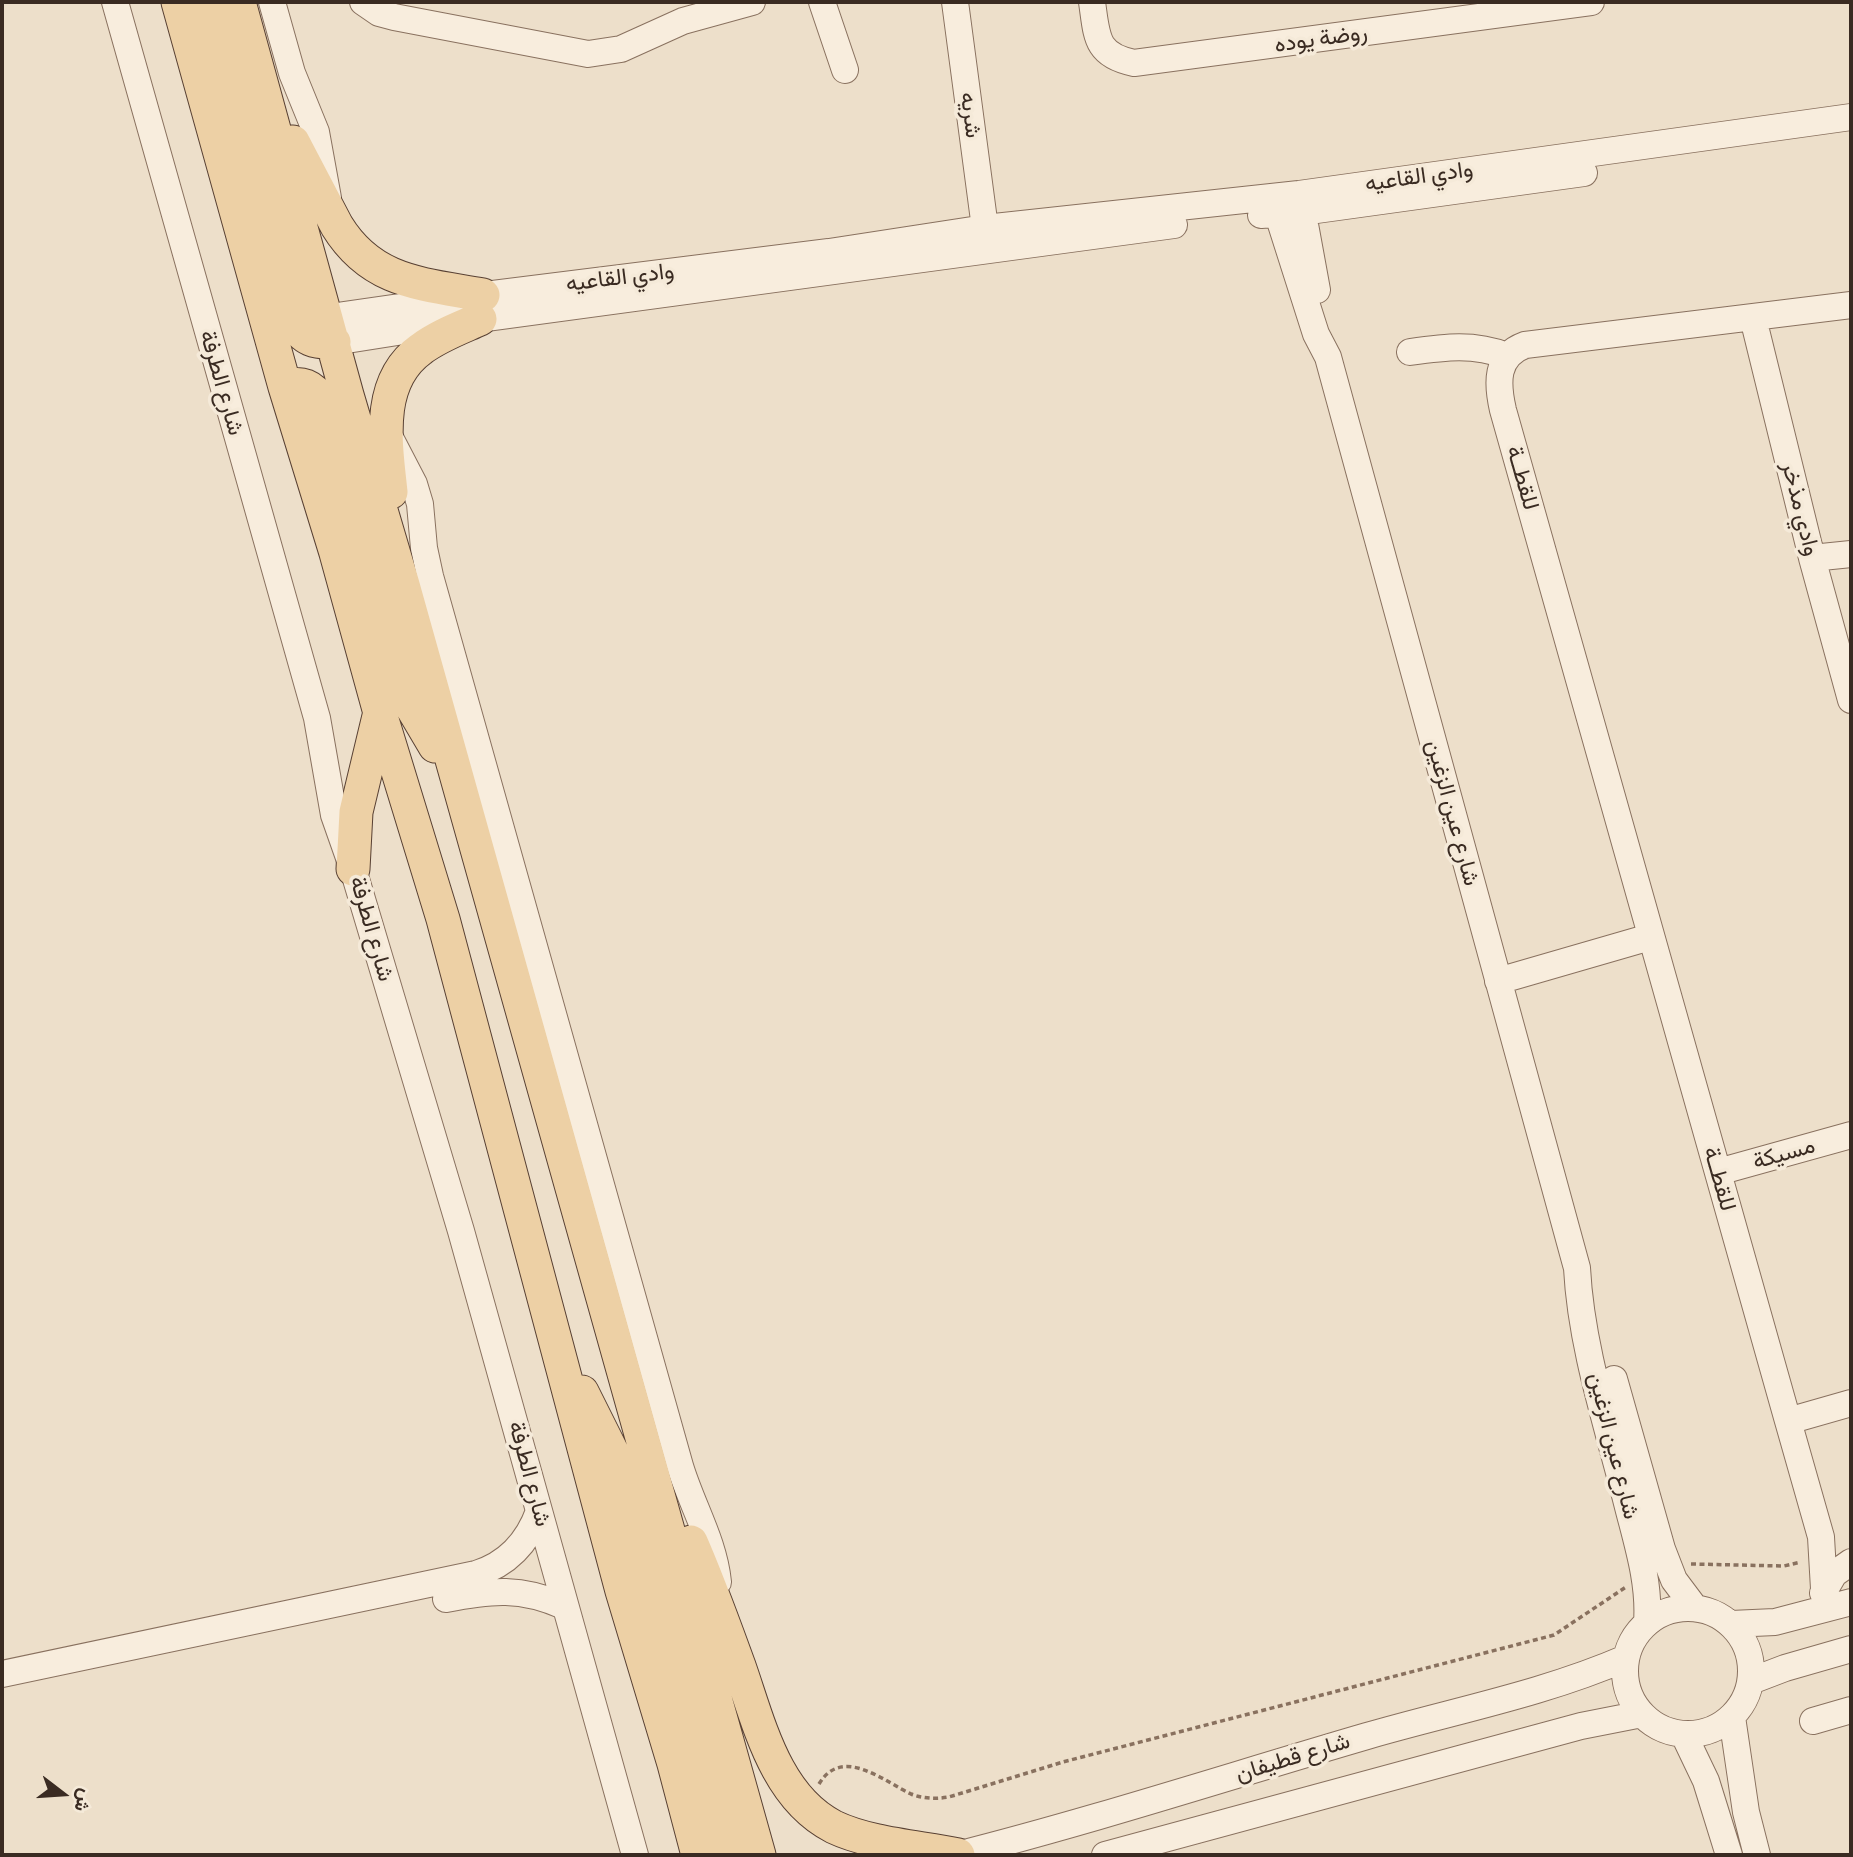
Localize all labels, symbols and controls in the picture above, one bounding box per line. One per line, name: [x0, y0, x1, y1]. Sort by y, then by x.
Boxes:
street label: روضة يوده: [1273, 19, 1369, 59]
street label: شريه: [953, 90, 987, 140]
street label: وادي القاعيه: [1363, 156, 1475, 198]
street label: وادي القاعيه: [564, 258, 676, 298]
street label: شارع الطرفة: [193, 327, 249, 439]
street label: للقطــة: [1500, 443, 1544, 513]
street label: وادي مذخر: [1775, 459, 1825, 559]
street label: شارع عين الزغين: [1419, 737, 1485, 889]
street label: شارع الطرفة: [343, 873, 399, 985]
street label: مسيكة: [1750, 1132, 1818, 1176]
street label: للقطــة: [1697, 1144, 1741, 1214]
street label: شارع عين الزغين: [1581, 1370, 1645, 1522]
street label: شارع الطرفة: [502, 1418, 556, 1530]
street label: شارع قطيفان: [1232, 1728, 1354, 1788]
north arrow: [28, 1759, 98, 1829]
text: ش: [69, 1786, 98, 1815]

